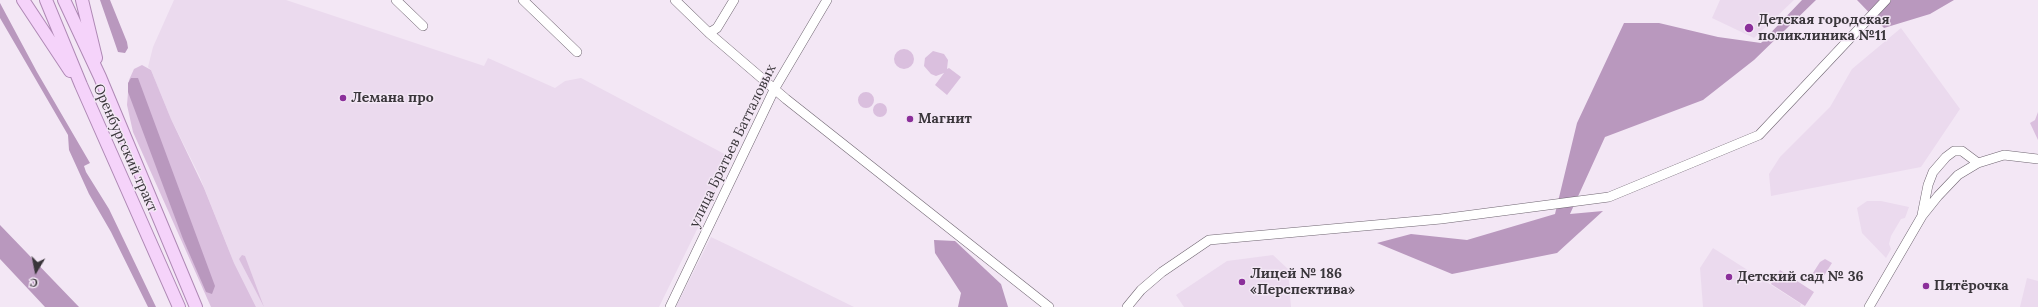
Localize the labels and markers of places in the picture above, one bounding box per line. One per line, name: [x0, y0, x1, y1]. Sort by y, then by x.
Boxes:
place label: Детская городская поликлиника №11: [1758, 12, 1890, 44]
marker: Детская городская поликлиника №11: [1743, 22, 1755, 34]
place label: Лемана про: [351, 90, 434, 106]
marker: Лемана про: [338, 93, 348, 103]
place label: Магнит: [918, 111, 972, 127]
marker: Магнит: [905, 114, 915, 124]
place label: Лицей № 186 «Перспектива»: [1250, 266, 1355, 298]
place label: Детский сад № 36: [1737, 269, 1864, 285]
marker: Детский сад № 36: [1724, 272, 1734, 282]
marker: Лицей № 186 «Перспектива»: [1237, 277, 1247, 287]
place label: Пятёрочка: [1934, 278, 2009, 294]
marker: Пятёрочка: [1921, 281, 1931, 291]

